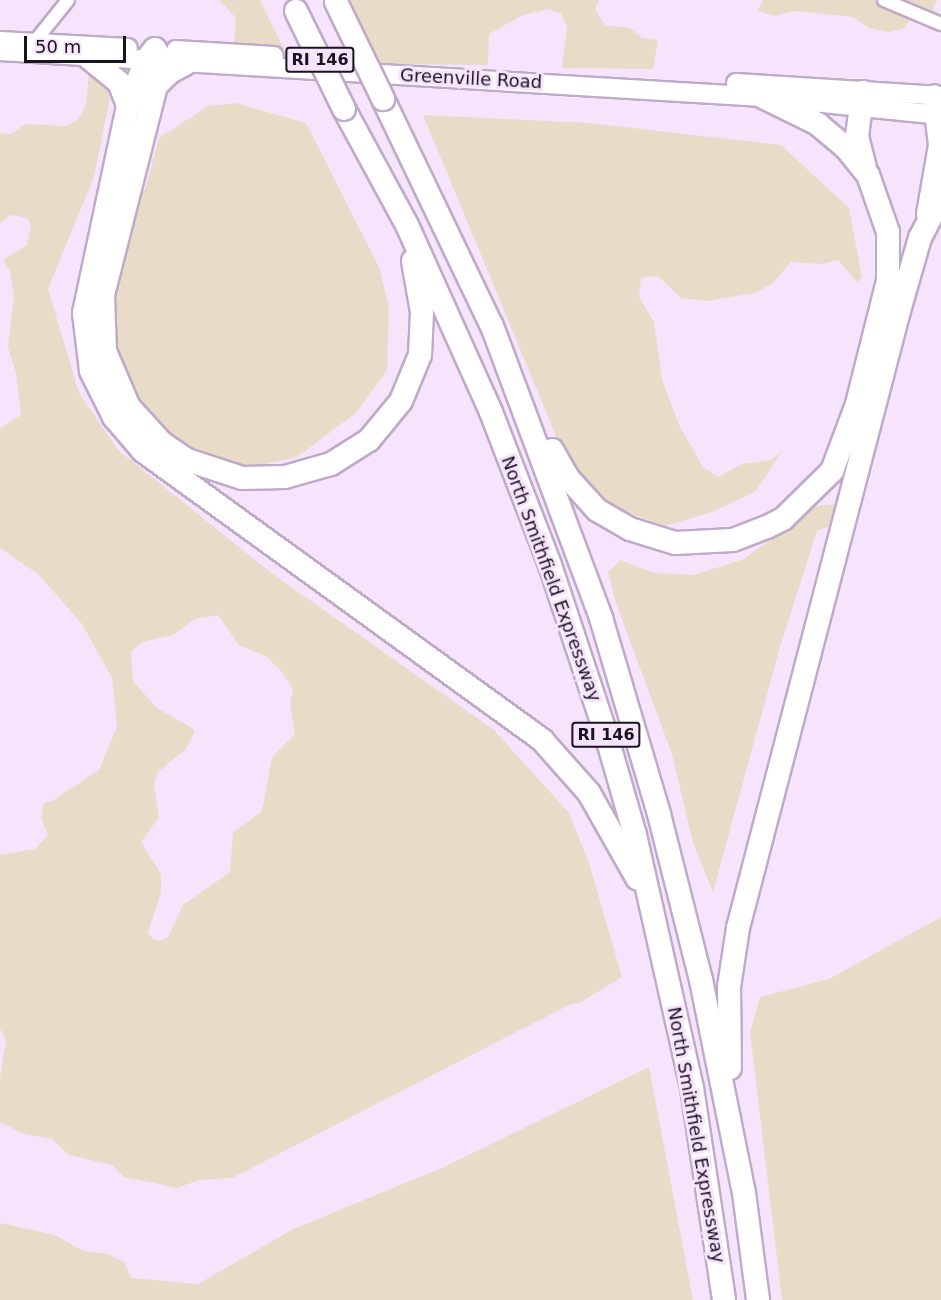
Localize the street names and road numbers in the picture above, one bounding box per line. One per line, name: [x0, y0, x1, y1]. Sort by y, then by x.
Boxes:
road number: RI 146: [284, 47, 356, 73]
street label: Greenville Road: [399, 64, 543, 94]
street label: North Smithfield Expressway: [496, 453, 606, 705]
road number: RI 146: [570, 722, 642, 748]
street label: North Smithfield Expressway: [663, 1005, 729, 1265]

